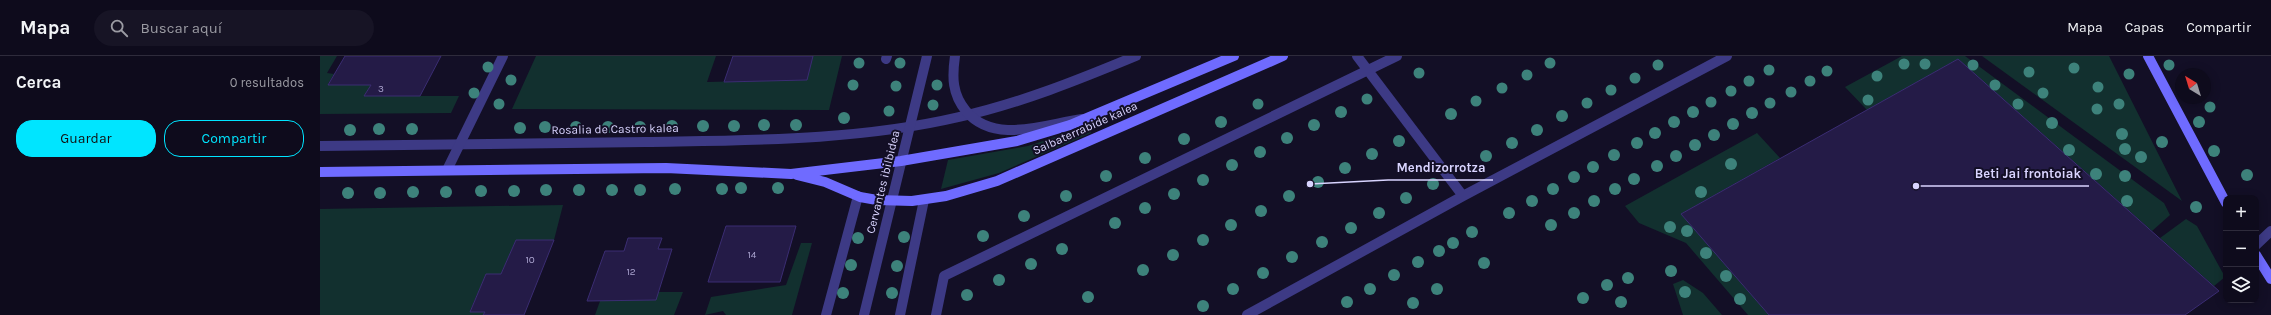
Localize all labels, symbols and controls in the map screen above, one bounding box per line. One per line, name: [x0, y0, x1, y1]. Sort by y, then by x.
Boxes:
search box: [94, 10, 374, 46]
text: Mapa: [20, 17, 70, 39]
icon: search: [108, 17, 130, 39]
text: Buscar aquí: [140, 19, 222, 37]
text: Mapa: [2067, 19, 2103, 36]
text: Capas: [2125, 19, 2164, 36]
text: Compartir: [2186, 19, 2251, 36]
north arrow: [2175, 68, 2211, 104]
text: Cerca: [16, 72, 61, 92]
text: 0 resultados: [230, 75, 304, 90]
house number: 3: [378, 83, 384, 95]
street label: Salbaterrabide kalea: [1030, 99, 1140, 157]
button: Guardar: [16, 120, 156, 157]
button: Compartir: [164, 120, 304, 157]
street label: Rosalia de Castro kalea: [551, 121, 679, 137]
street label: Cervantes ibilbidea: [863, 129, 903, 235]
callout: Mendizorrotza: [1388, 155, 1493, 180]
text: Mendizorrotza: [1396, 160, 1486, 175]
callout: Beti Jai frontoiak: [1966, 161, 2089, 186]
text: Beti Jai frontoiak: [1975, 166, 2081, 181]
map controls: [2223, 195, 2259, 303]
button: +: [2223, 195, 2259, 231]
button: −: [2223, 231, 2259, 267]
house number: 14: [748, 249, 757, 261]
house number: 10: [525, 254, 535, 266]
house number: 12: [626, 266, 636, 278]
button: layers: [2223, 267, 2259, 303]

